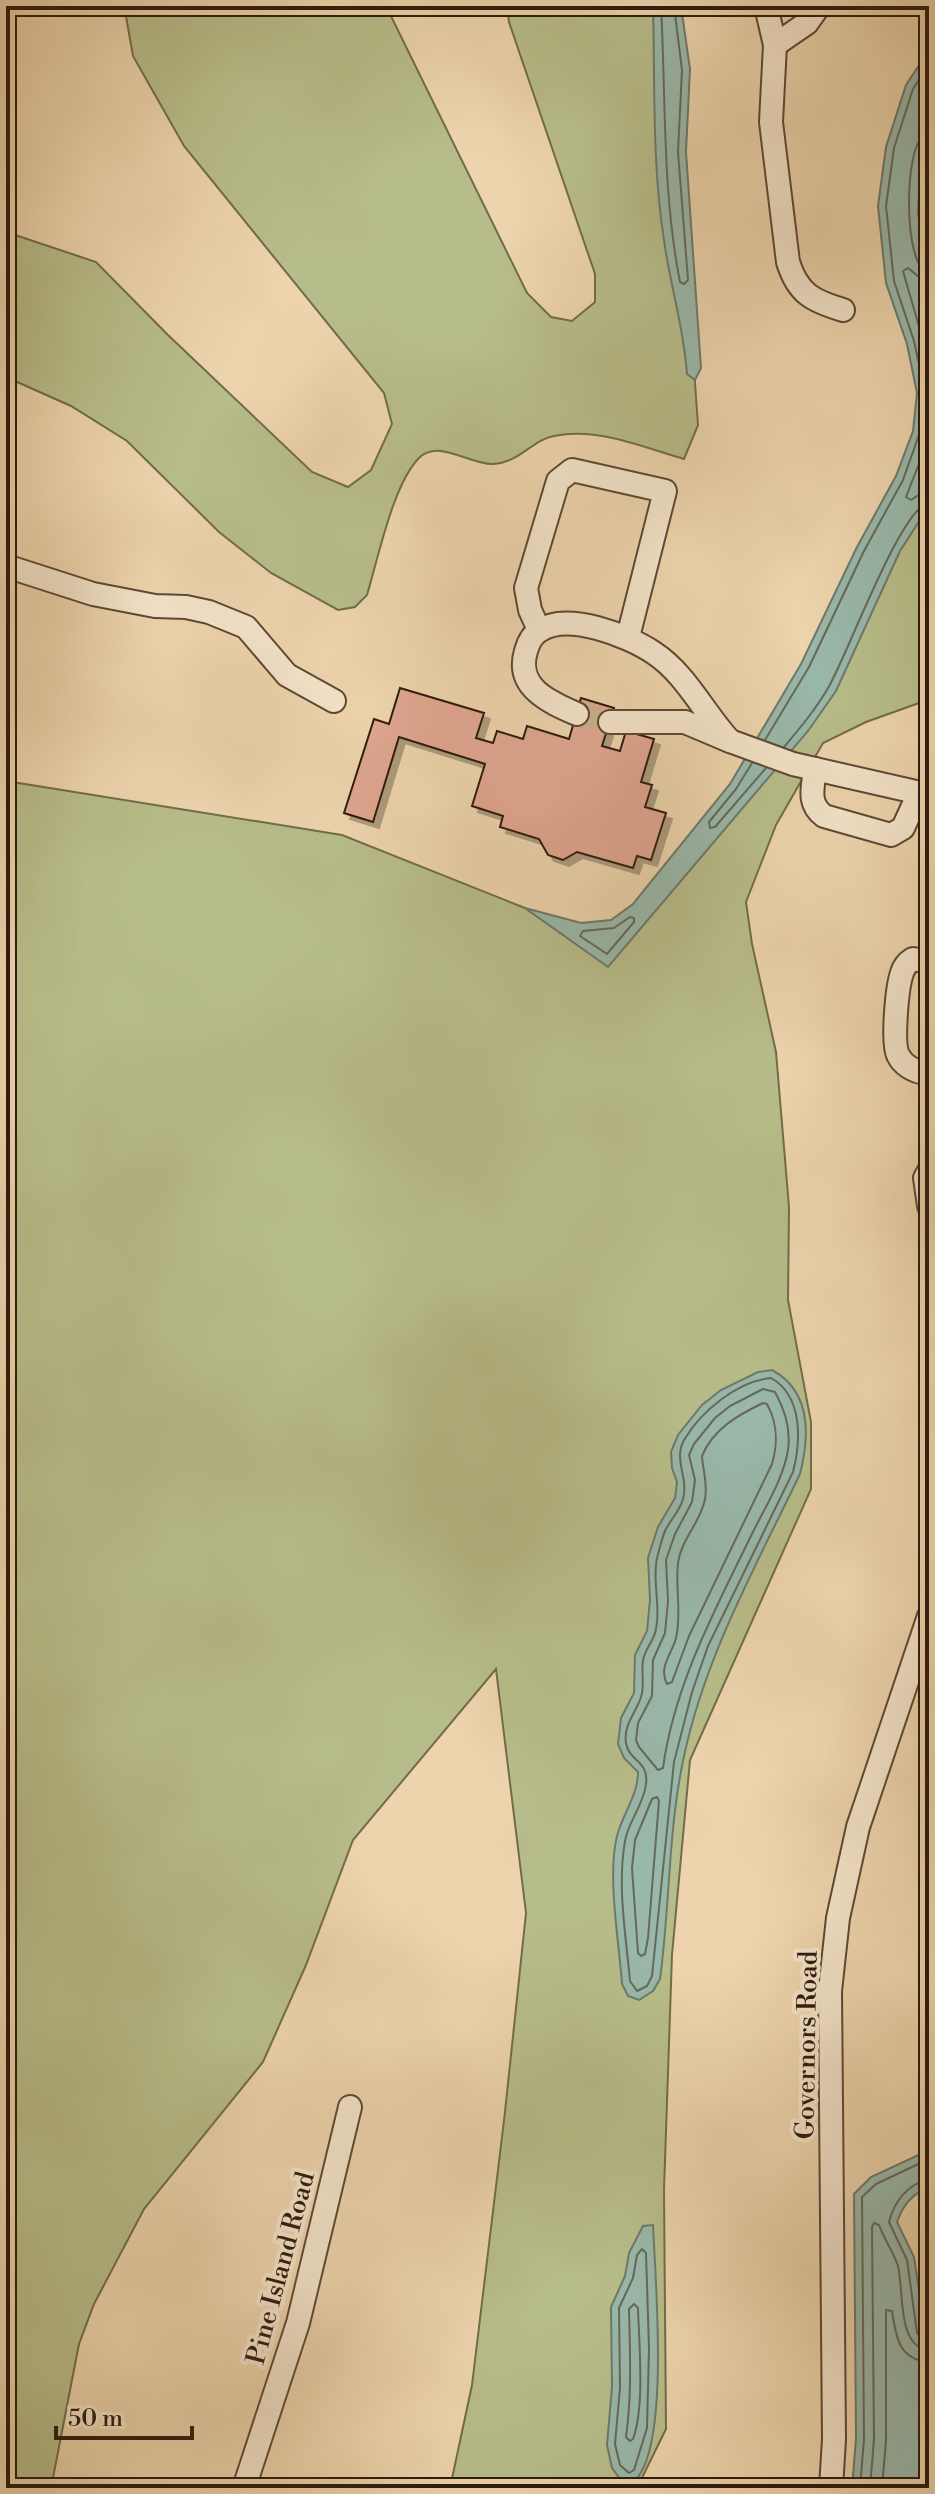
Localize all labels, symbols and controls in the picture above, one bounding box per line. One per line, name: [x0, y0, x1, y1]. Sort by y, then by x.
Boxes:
street label: Governors Road: [789, 1950, 825, 2140]
street label: Pine Island Road: [240, 2168, 322, 2368]
scale bar: [56, 2390, 192, 2440]
text: 50 m: [68, 2404, 123, 2434]

